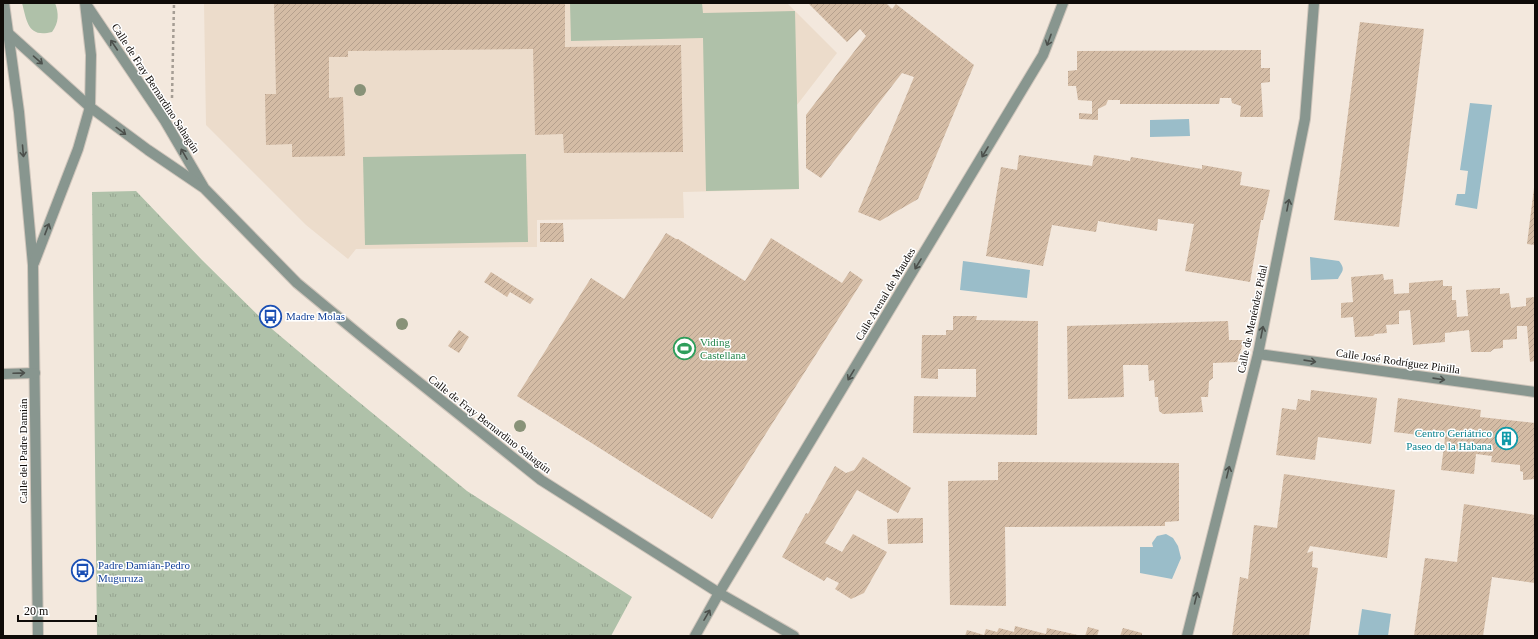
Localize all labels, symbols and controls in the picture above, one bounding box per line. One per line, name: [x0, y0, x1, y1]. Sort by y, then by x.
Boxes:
street label: Calle de Fray Bernardino Sahagún: [110, 21, 203, 155]
one-way arrow: [1045, 33, 1053, 45]
one-way arrow: [110, 40, 118, 51]
one-way arrow: [33, 55, 43, 65]
one-way arrow: [116, 126, 127, 135]
one-way arrow: [19, 144, 26, 157]
one-way arrow: [981, 146, 989, 157]
one-way arrow: [180, 148, 188, 160]
one-way arrow: [1284, 199, 1292, 212]
one-way arrow: [44, 223, 52, 235]
street label: Calle Arenal de Maudes: [853, 245, 917, 343]
one-way arrow: [913, 258, 921, 270]
street label: Calle de Menéndez Pidal: [1235, 264, 1269, 374]
bus stop icon: Madre Molas: [258, 303, 284, 329]
place label: Madre Molas: [286, 310, 345, 322]
one-way arrow: [1259, 326, 1267, 339]
sports icon: Viding Castellana: [671, 335, 697, 361]
place label: Viding Castellana: [700, 336, 746, 361]
street label: Calle José Rodríguez Pinilla: [1335, 346, 1461, 376]
one-way arrow: [1303, 357, 1316, 365]
one-way arrow: [846, 369, 854, 381]
one-way arrow: [12, 370, 25, 377]
street label: Calle de Fray Bernardino Sahagún: [426, 372, 554, 476]
one-way arrow: [1432, 375, 1445, 383]
street label: Calle del Padre Damián: [17, 398, 29, 503]
building icon: Centro Geriátrico Paseo de la Habana: [1494, 426, 1520, 452]
place label: Centro Geriátrico Paseo de la Habana: [1406, 427, 1492, 452]
one-way arrow: [1224, 466, 1232, 479]
bus stop icon: Padre Damián-Pedro Muguruza: [69, 558, 95, 584]
place label: Padre Damián-Pedro Muguruza: [98, 559, 190, 584]
one-way arrow: [1193, 592, 1201, 605]
scale bar: [18, 597, 96, 623]
text: 20 m: [24, 604, 49, 618]
one-way arrow: [703, 609, 711, 621]

